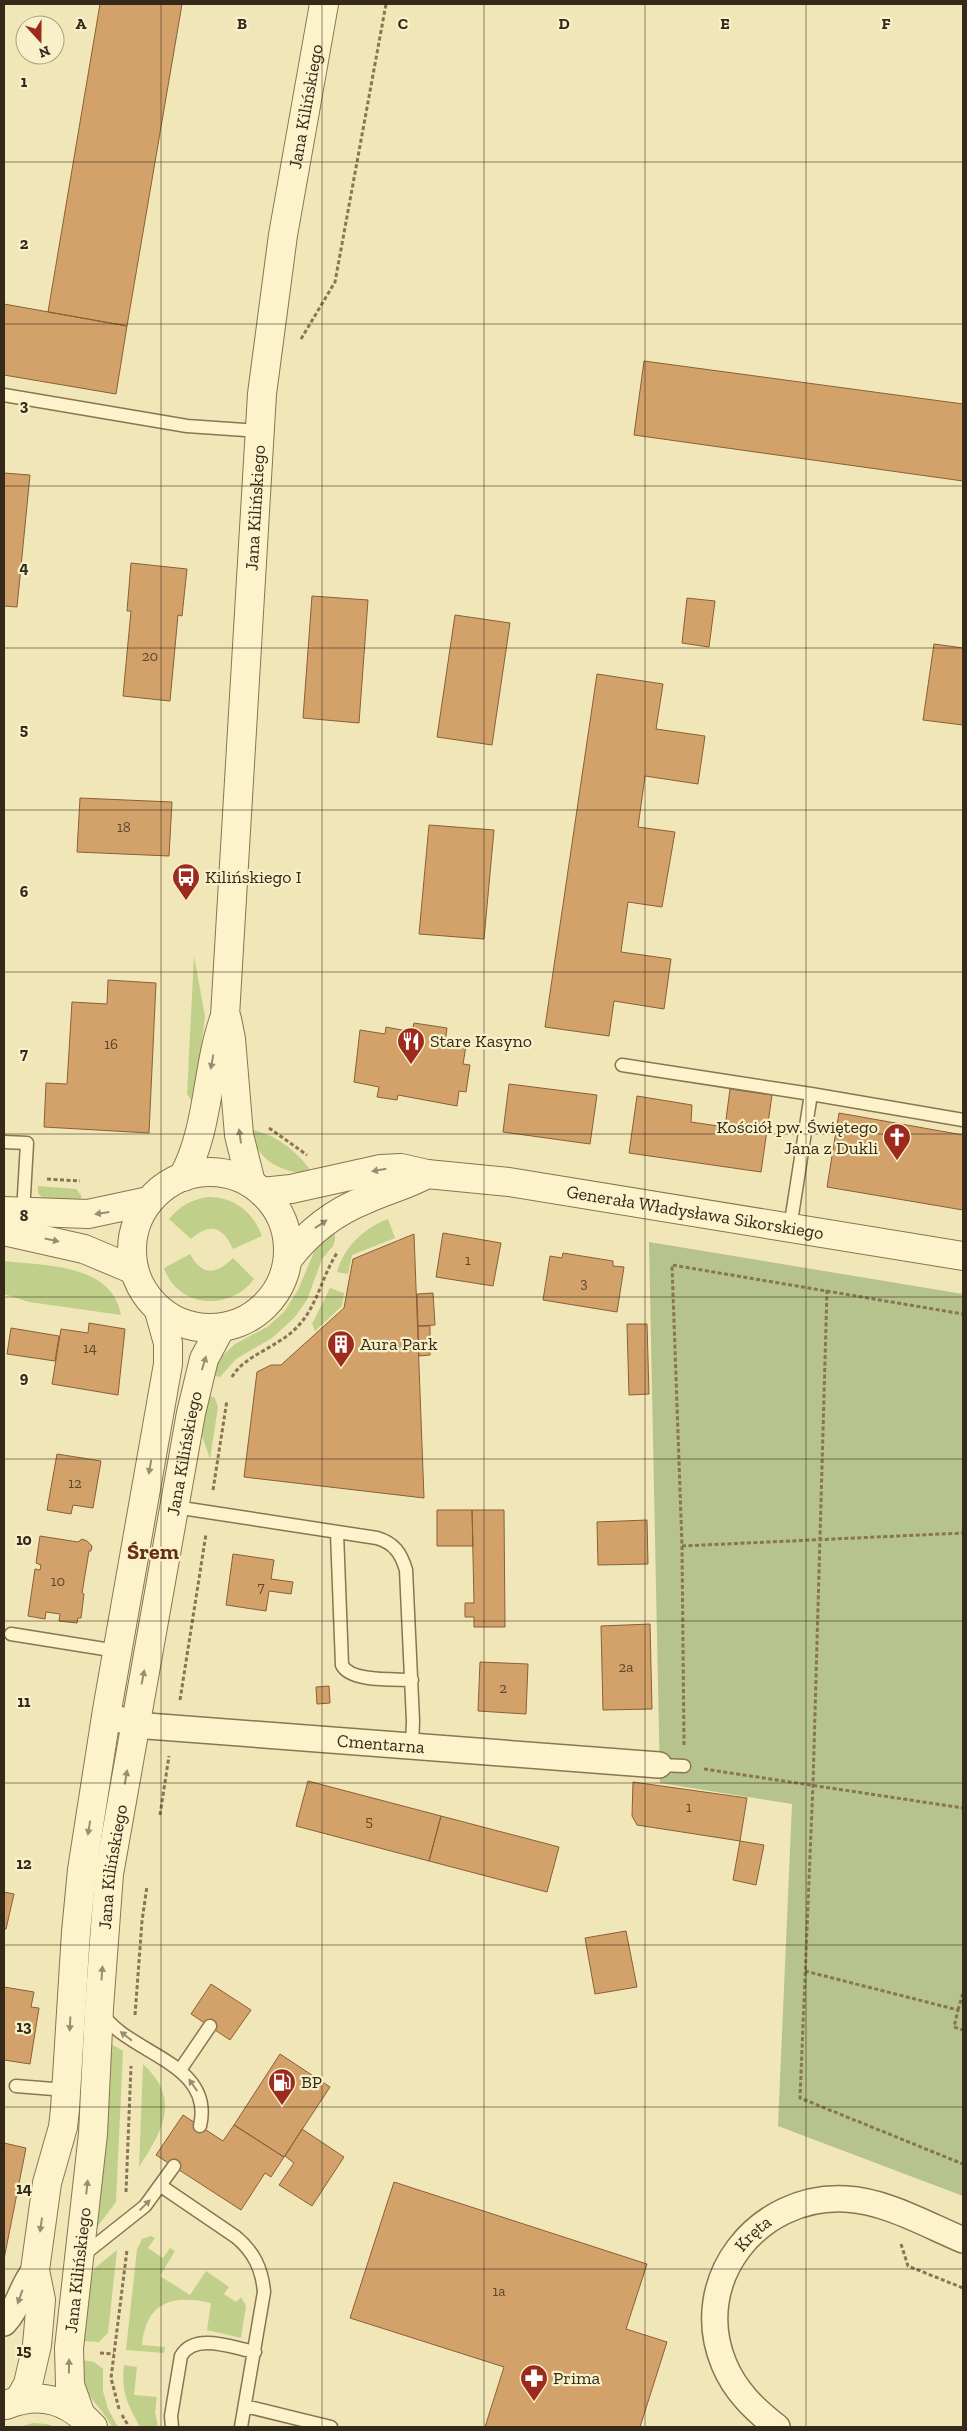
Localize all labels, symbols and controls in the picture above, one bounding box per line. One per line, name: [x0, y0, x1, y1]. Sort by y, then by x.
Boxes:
text: A: [76, 14, 87, 33]
text: B: [237, 14, 247, 33]
text: C: [398, 14, 408, 33]
text: D: [558, 14, 570, 33]
text: E: [720, 14, 730, 33]
text: F: [881, 14, 891, 33]
north arrow: [15, 15, 65, 65]
text: N: [36, 42, 52, 62]
street label: Jana Kilińskiego: [284, 42, 328, 171]
text: 1: [21, 72, 28, 91]
text: 2: [20, 234, 29, 253]
text: 3: [20, 396, 29, 415]
street label: Jana Kilińskiego: [240, 444, 270, 572]
text: 4: [19, 558, 29, 577]
house number: 20: [142, 647, 158, 665]
text: 5: [20, 720, 28, 739]
house number: 18: [117, 818, 131, 836]
bus stop icon: Kilińskiego I: [171, 862, 201, 901]
place label: Kilińskiego I: [205, 866, 302, 888]
text: 6: [20, 882, 29, 901]
restaurant icon: Stare Kasyno: [396, 1026, 426, 1065]
place label: Stare Kasyno: [430, 1030, 532, 1052]
house number: 16: [104, 1035, 118, 1053]
text: 7: [20, 1044, 28, 1063]
one-way arrow: [208, 1055, 216, 1070]
place label: Kościół pw. Świętego Jana z Dukli: [716, 1116, 878, 1159]
church icon: Kościół pw. Świętego Jana z Dukli: [882, 1122, 912, 1161]
one-way arrow: [235, 1128, 243, 1144]
one-way arrow: [371, 1167, 387, 1175]
street label: Generała Władysława Sikorskiego: [565, 1181, 825, 1244]
text: 8: [20, 1206, 29, 1225]
one-way arrow: [93, 1209, 109, 1217]
one-way arrow: [315, 1219, 328, 1229]
one-way arrow: [44, 1236, 59, 1244]
house number: 1: [465, 1251, 471, 1269]
house number: 3: [580, 1274, 588, 1292]
building icon: Aura Park: [326, 1329, 356, 1368]
place label: Aura Park: [360, 1333, 438, 1355]
house number: 14: [83, 1339, 97, 1357]
one-way arrow: [200, 1355, 208, 1370]
text: 9: [20, 1368, 29, 1387]
street label: Jana Kilińskiego: [162, 1389, 207, 1517]
one-way arrow: [145, 1459, 153, 1475]
house number: 12: [68, 1474, 82, 1492]
text: 10: [16, 1530, 32, 1549]
district label: Śrem: [127, 1538, 180, 1565]
house number: 10: [51, 1572, 65, 1590]
house number: 7: [257, 1578, 265, 1596]
house number: 2a: [619, 1658, 633, 1676]
one-way arrow: [140, 1669, 148, 1685]
house number: 2: [499, 1679, 507, 1697]
text: 11: [18, 1692, 31, 1711]
street label: Cmentarna: [336, 1729, 426, 1758]
one-way arrow: [122, 1768, 130, 1784]
house number: 1: [686, 1798, 692, 1816]
street label: Jana Kilińskiego: [94, 1803, 132, 1930]
house number: 5: [365, 1812, 373, 1830]
one-way arrow: [84, 1820, 92, 1836]
text: 12: [16, 1854, 32, 1873]
one-way arrow: [98, 1964, 106, 1980]
one-way arrow: [66, 2016, 74, 2032]
text: 13: [17, 2017, 32, 2036]
one-way arrow: [120, 2031, 133, 2042]
fuel station icon: BP: [267, 2067, 297, 2106]
place label: BP: [301, 2071, 322, 2093]
one-way arrow: [188, 2078, 198, 2092]
text: 14: [16, 2179, 32, 2198]
one-way arrow: [83, 2179, 91, 2195]
one-way arrow: [138, 2199, 150, 2211]
street label: Jana Kilińskiego: [60, 2206, 96, 2334]
street label: Kręta: [730, 2211, 776, 2256]
one-way arrow: [37, 2217, 45, 2233]
house number: 1a: [492, 2282, 506, 2300]
one-way arrow: [16, 2289, 23, 2304]
text: 15: [17, 2341, 31, 2360]
one-way arrow: [65, 2358, 73, 2374]
pharmacy icon: Prima: [519, 2363, 549, 2402]
place label: Prima: [553, 2367, 600, 2389]

